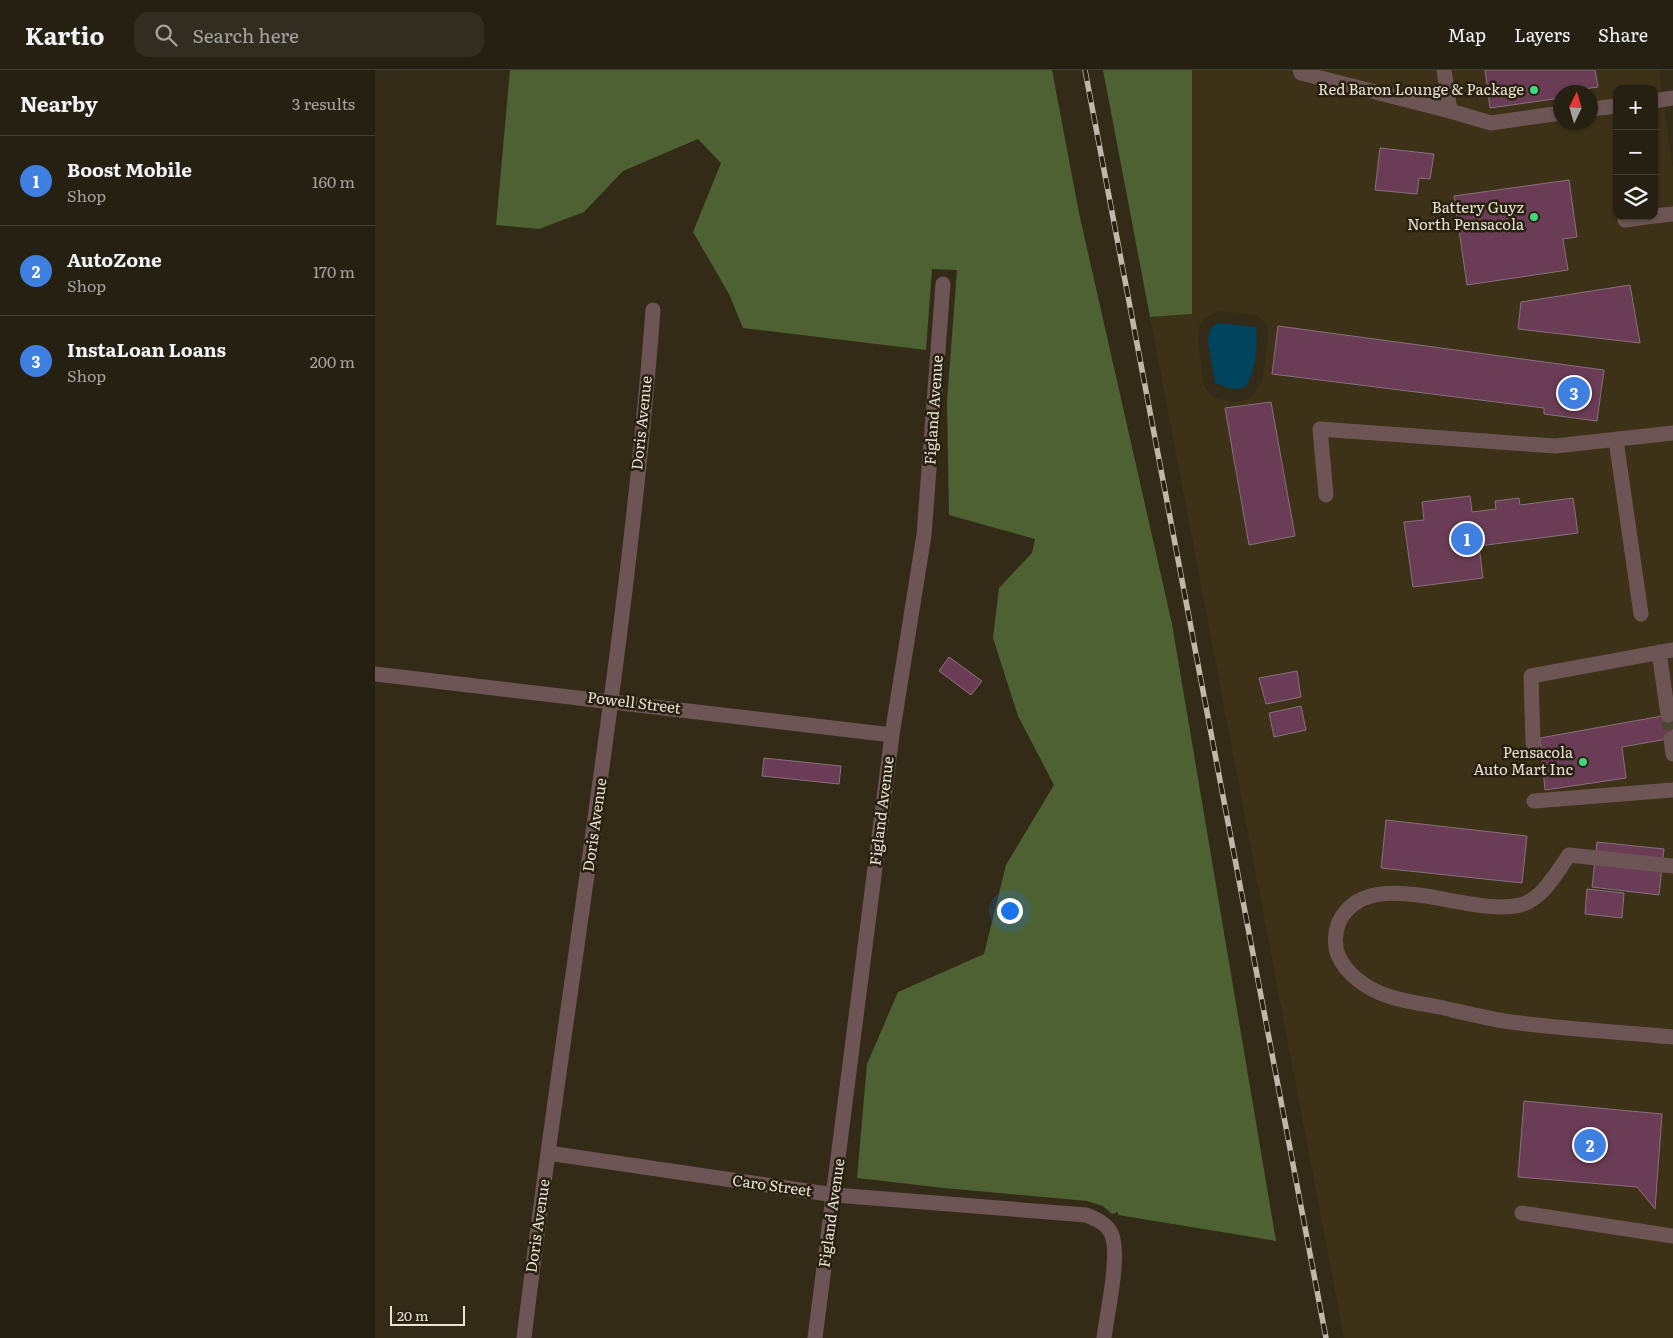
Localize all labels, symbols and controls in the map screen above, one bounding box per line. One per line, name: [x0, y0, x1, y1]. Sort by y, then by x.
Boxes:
search box: [134, 12, 484, 57]
text: Kartio: [25, 17, 104, 52]
icon: search: [152, 21, 180, 49]
text: Search here: [192, 21, 299, 49]
text: Map: [1448, 21, 1486, 48]
text: Layers: [1514, 21, 1570, 48]
text: Share: [1598, 21, 1648, 48]
place label: Red Baron Lounge & Package: [1318, 77, 1524, 100]
marker: Red Baron Lounge & Package: [1528, 84, 1540, 96]
north arrow: [1553, 85, 1598, 130]
map controls: [1613, 85, 1658, 220]
button: +: [1613, 85, 1658, 130]
text: Nearby: [20, 87, 98, 118]
text: 3 results: [292, 91, 355, 115]
button: −: [1613, 130, 1658, 175]
text: Boost Mobile: [67, 155, 192, 183]
text: 1: [33, 169, 39, 193]
text: 160 m: [312, 169, 355, 193]
button: layers: [1613, 175, 1658, 220]
text: Shop: [67, 183, 106, 207]
place label: Battery Guyz North Pensacola: [1407, 195, 1525, 235]
marker: Battery Guyz North Pensacola: [1528, 211, 1540, 223]
text: AutoZone: [67, 245, 162, 273]
text: 2: [32, 259, 40, 283]
text: 170 m: [313, 259, 355, 283]
text: Shop: [67, 273, 106, 297]
text: InstaLoan Loans: [67, 335, 226, 363]
text: 3: [32, 349, 40, 373]
text: 200 m: [310, 349, 355, 373]
street label: Figland Avenue: [917, 354, 948, 466]
text: Shop: [67, 363, 106, 387]
street label: Doris Avenue: [624, 374, 657, 471]
pin: 3: [1558, 374, 1590, 412]
pin: 1: [1451, 520, 1483, 558]
street label: Powell Street: [586, 684, 682, 719]
place label: Pensacola Auto Mart Inc: [1473, 740, 1574, 780]
street label: Figland Avenue: [862, 755, 899, 867]
marker: Pensacola Auto Mart Inc: [1577, 756, 1589, 768]
street label: Doris Avenue: [576, 776, 612, 873]
your location: [997, 898, 1023, 924]
pin: 2: [1574, 1126, 1606, 1164]
street label: Figland Avenue: [811, 1157, 850, 1269]
street label: Caro Street: [731, 1168, 813, 1201]
street label: Doris Avenue: [519, 1177, 555, 1274]
scale bar: [390, 1303, 465, 1326]
text: 20 m: [397, 1305, 429, 1325]

